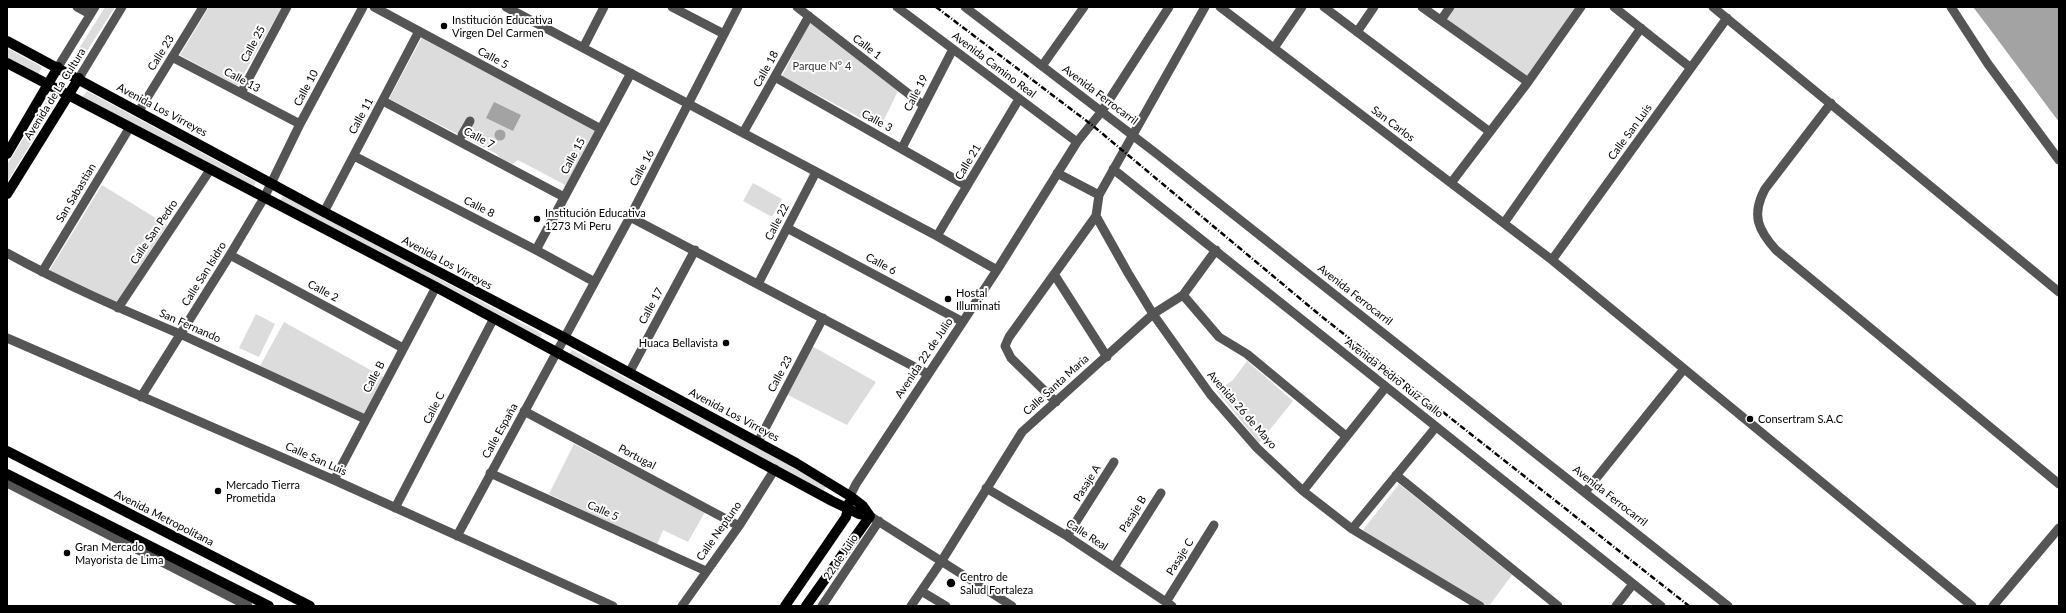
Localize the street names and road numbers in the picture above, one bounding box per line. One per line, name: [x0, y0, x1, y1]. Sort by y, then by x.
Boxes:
street label: Calle 25: [238, 24, 268, 64]
street label: Avenida Camino Real: [949, 29, 1039, 101]
street label: Calle 1: [850, 32, 884, 62]
street label: Calle 23: [145, 33, 177, 73]
street label: Calle 5: [475, 44, 511, 72]
street label: Avenida de La Cultura: [21, 46, 89, 142]
street label: Calle 18: [751, 49, 781, 89]
street label: Avenida Ferrocarril: [1060, 62, 1140, 128]
street label: Calle 13: [222, 65, 262, 95]
street label: Calle 10: [291, 68, 321, 108]
street label: Calle 19: [901, 72, 931, 114]
street label: Avenida Los Virreyes: [115, 81, 209, 139]
street label: Calle 11: [346, 96, 376, 136]
street label: Calle San Luis: [1605, 101, 1655, 163]
street label: San Carlos: [1369, 103, 1417, 145]
street label: Calle 3: [859, 107, 895, 135]
street label: Calle 7: [461, 124, 497, 152]
street label: Calle 15: [558, 136, 588, 176]
street label: Calle 21: [952, 142, 984, 182]
street label: Calle 16: [627, 148, 657, 188]
street label: San Sabastian: [53, 161, 99, 225]
street label: Calle 8: [461, 194, 497, 220]
street label: Calle San Pedro: [127, 197, 181, 267]
street label: Calle 22: [762, 201, 792, 243]
street label: Avenida Los Virreyes: [400, 234, 494, 292]
street label: Calle San Isidro: [179, 239, 229, 309]
street label: Calle 6: [863, 250, 899, 278]
street label: Avenida Ferrocarril: [1315, 262, 1395, 328]
street label: Calle 2: [305, 277, 341, 305]
street label: Calle 17: [636, 286, 666, 326]
street label: San Fernando: [157, 307, 223, 345]
street label: Avenida 22 de Julio: [892, 315, 956, 401]
street label: Avenida Pedro Ruiz Gallo: [1342, 336, 1446, 420]
street label: Calle Santa María: [1020, 352, 1092, 418]
street label: Calle 23: [765, 354, 795, 394]
street label: Calle B: [360, 359, 388, 395]
street label: Avenida 26 de Mayo: [1205, 368, 1279, 452]
street label: Avenida Los Virreyes: [687, 386, 781, 444]
street label: Calle C: [420, 390, 448, 426]
street label: Calle España: [479, 401, 521, 461]
street label: Calle San Luis: [283, 440, 349, 478]
street label: Portugal: [616, 442, 658, 472]
street label: Pasaje A: [1071, 462, 1103, 504]
street label: Avenida Ferrocarril: [1570, 463, 1650, 529]
street label: Avenida Metropolitana: [112, 487, 216, 549]
street label: Pasaje B: [1117, 493, 1149, 535]
street label: Calle 5: [585, 498, 621, 524]
street label: Calle Neptuno: [694, 499, 744, 563]
street label: Calle Real: [1064, 517, 1110, 553]
street label: 22 de Julio: [821, 532, 861, 582]
street label: Pasaje C: [1164, 536, 1196, 578]

